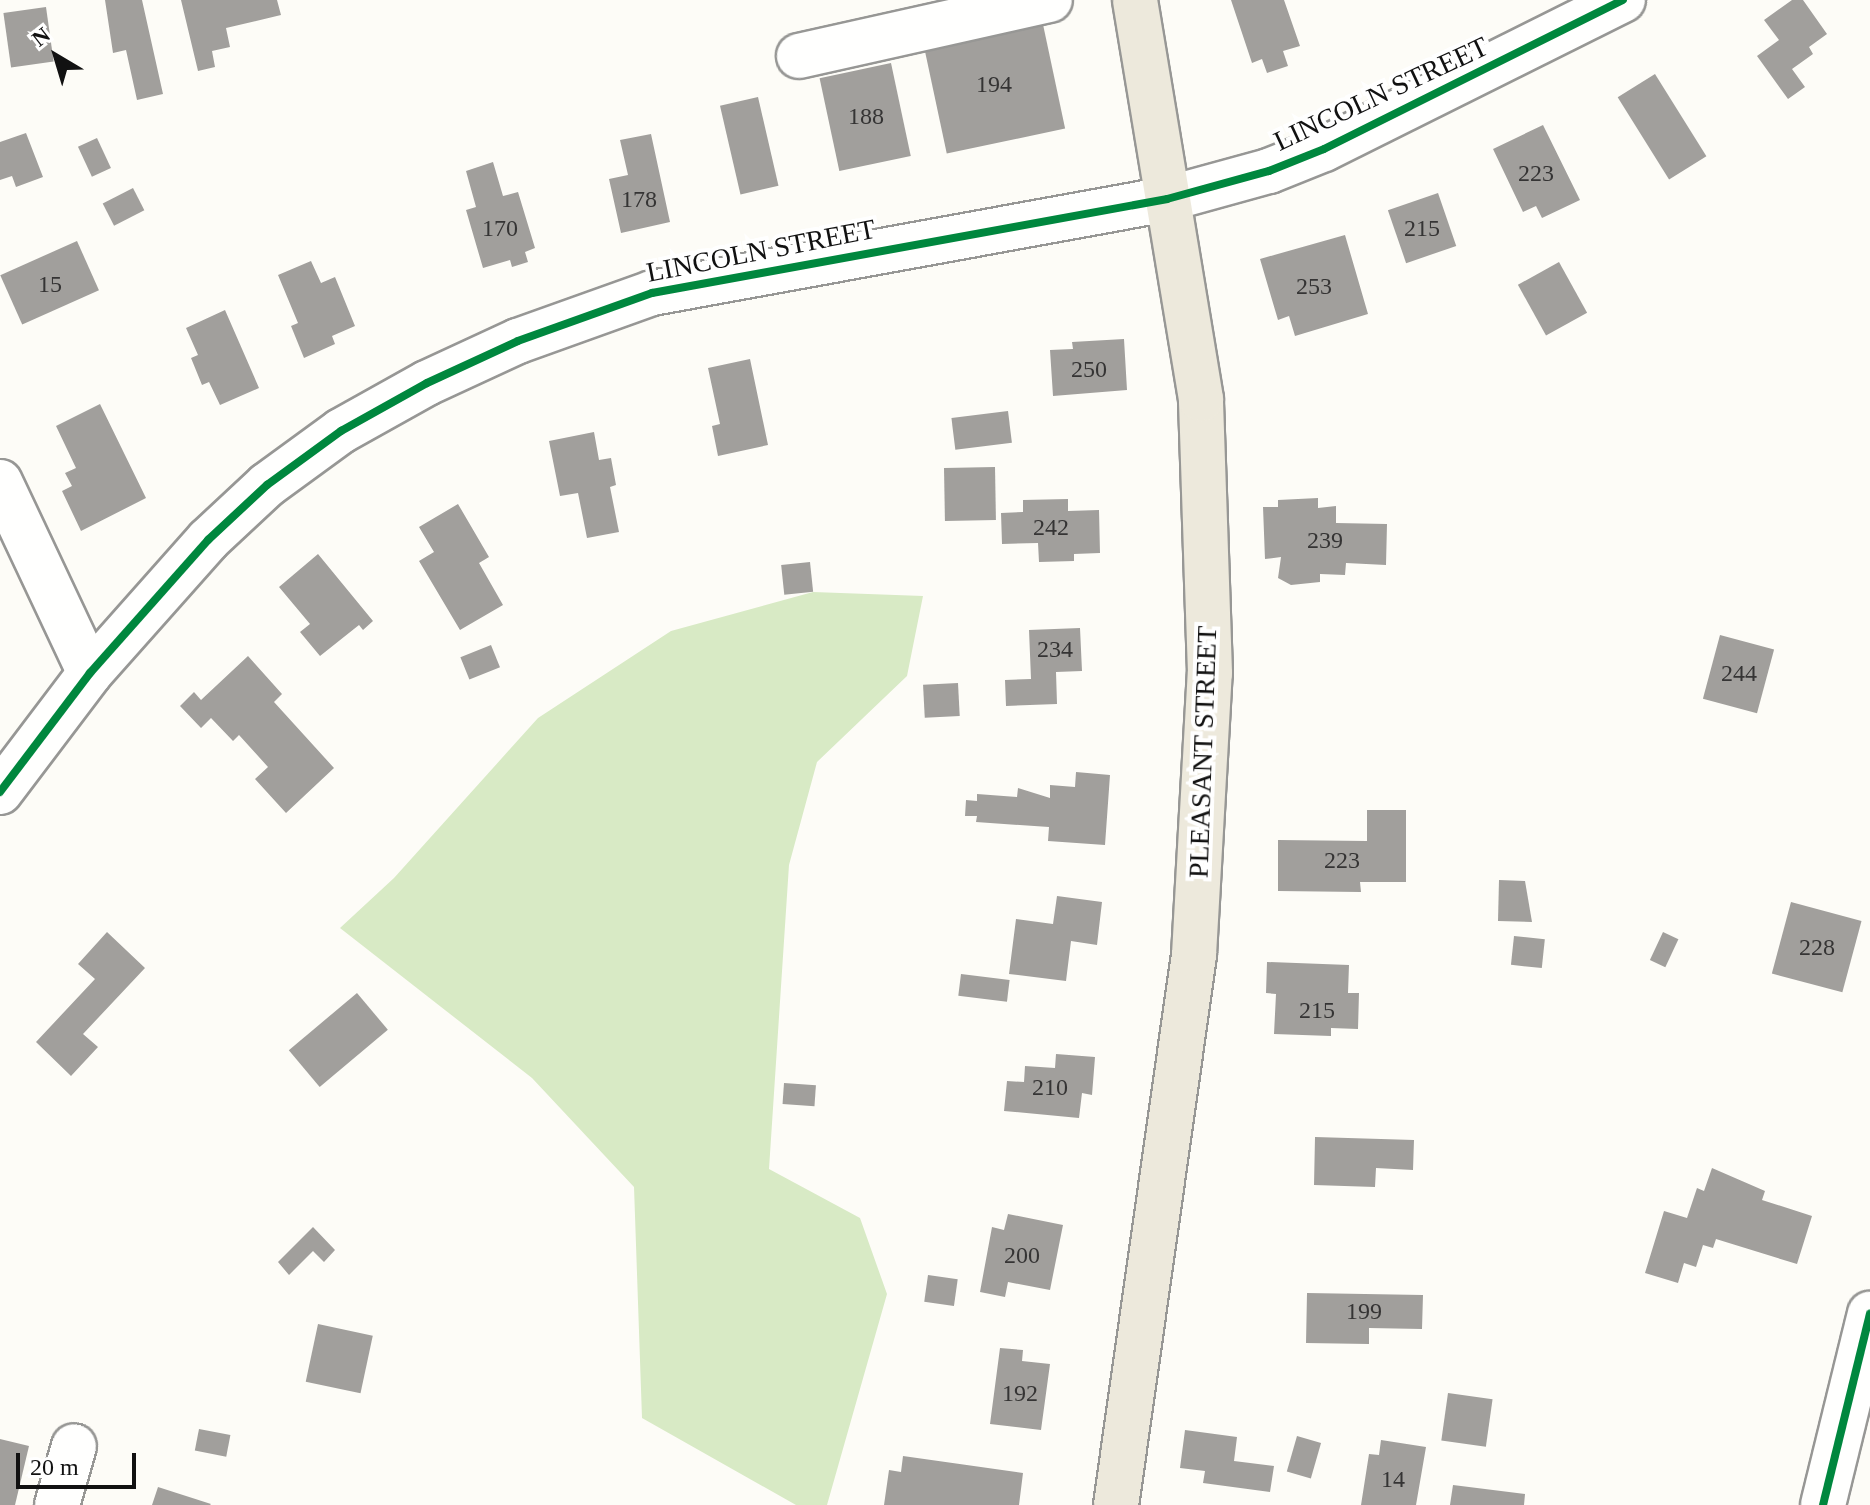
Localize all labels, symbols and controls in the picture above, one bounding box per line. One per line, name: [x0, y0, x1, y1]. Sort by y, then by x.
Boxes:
north arrow: [16, 16, 96, 96]
text: N: [27, 22, 55, 51]
street label: LINCOLN STREET: [1269, 30, 1493, 158]
house number: 194: [976, 71, 1012, 99]
house number: 188: [848, 103, 884, 131]
house number: 223: [1518, 160, 1554, 188]
house number: 178: [621, 186, 657, 214]
street label: LINCOLN STREET: [644, 212, 878, 290]
house number: 170: [482, 215, 518, 243]
house number: 215: [1404, 215, 1440, 243]
house number: 15: [38, 271, 62, 299]
house number: 253: [1296, 273, 1332, 301]
house number: 250: [1071, 356, 1107, 384]
house number: 242: [1033, 514, 1069, 542]
house number: 239: [1307, 527, 1343, 555]
street label: PLEASANT STREET: [1182, 625, 1224, 879]
house number: 234: [1037, 636, 1073, 664]
house number: 244: [1721, 660, 1757, 688]
house number: 223: [1324, 847, 1360, 875]
house number: 228: [1799, 934, 1835, 962]
house number: 215: [1299, 997, 1335, 1025]
house number: 210: [1032, 1074, 1068, 1102]
house number: 200: [1004, 1242, 1040, 1270]
house number: 199: [1346, 1298, 1382, 1326]
house number: 192: [1002, 1380, 1038, 1408]
scale bar: [20, 1437, 140, 1487]
text: 20 m: [30, 1454, 79, 1480]
house number: 14: [1381, 1466, 1405, 1494]

